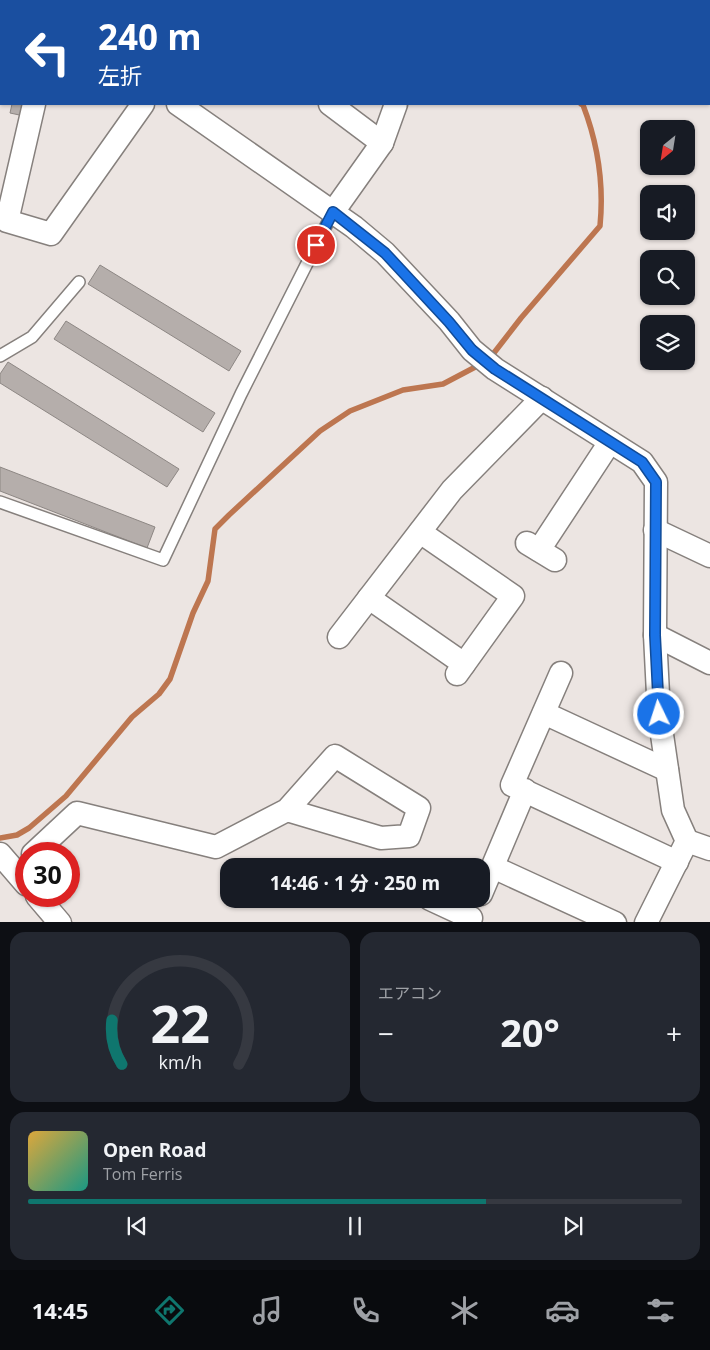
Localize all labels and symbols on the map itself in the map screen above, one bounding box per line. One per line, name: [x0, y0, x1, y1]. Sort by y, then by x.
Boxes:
north arrow: [640, 120, 695, 175]
pin: [295, 224, 337, 266]
position arrow: [632, 687, 684, 739]
speed limit sign: 30: [15, 842, 80, 907]

